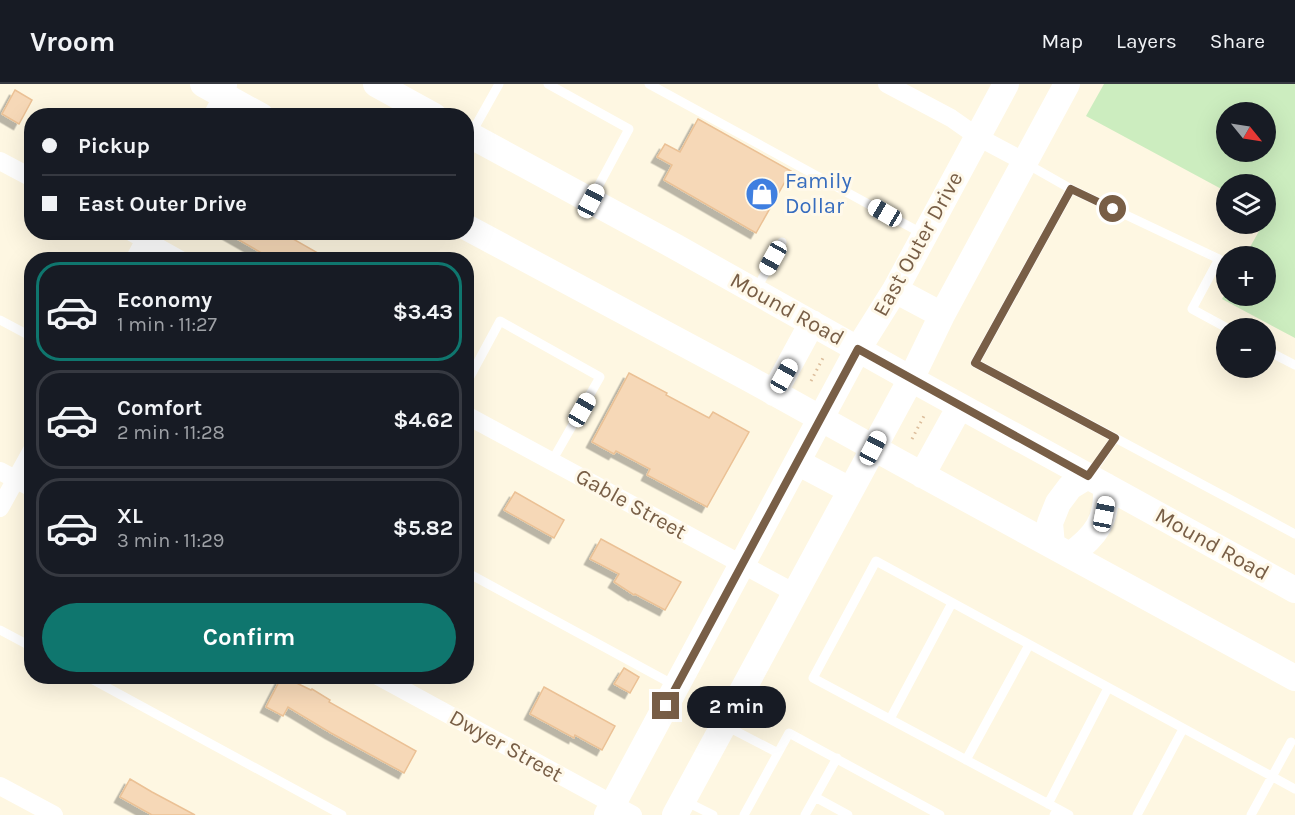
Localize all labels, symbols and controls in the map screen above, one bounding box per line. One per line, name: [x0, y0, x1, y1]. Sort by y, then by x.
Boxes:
text: Vroom: [30, 25, 115, 58]
text: Map: [1041, 29, 1083, 53]
text: Layers: [1116, 29, 1177, 53]
text: Share: [1210, 29, 1265, 53]
north arrow: [1216, 102, 1276, 162]
map controls: [1216, 102, 1276, 378]
text: Pickup: [78, 133, 150, 159]
street label: East Outer Drive: [868, 167, 968, 321]
place label: Family Dollar: [785, 168, 852, 219]
button: layers: [1216, 174, 1276, 234]
shop icon: Family Dollar: [744, 176, 780, 212]
car: [575, 181, 607, 221]
text: East Outer Drive: [78, 191, 247, 217]
route start: [1099, 195, 1126, 222]
car: [865, 196, 905, 230]
car: [756, 238, 790, 278]
button: +: [1216, 246, 1276, 306]
street label: Mound Road: [726, 267, 848, 351]
icon: car: [45, 285, 99, 339]
text: Economy: [117, 287, 212, 313]
text: $3.43: [393, 299, 453, 325]
text: 1 min · 11:27: [117, 313, 217, 336]
button: −: [1216, 318, 1276, 378]
car: [767, 356, 801, 396]
car: [565, 390, 599, 430]
icon: car: [45, 393, 99, 447]
text: Comfort: [117, 395, 202, 421]
text: $4.62: [393, 407, 453, 433]
text: 2 min · 11:28: [117, 421, 225, 444]
car: [857, 428, 889, 468]
street label: Gable Street: [571, 463, 691, 545]
car: [1092, 495, 1116, 533]
icon: car: [45, 501, 99, 555]
street label: Mound Road: [1151, 502, 1273, 586]
text: XL: [117, 503, 143, 529]
text: $5.82: [393, 515, 453, 541]
text: 3 min · 11:29: [117, 529, 224, 552]
button: Confirm: [42, 603, 456, 672]
callout: 2 min: [687, 685, 786, 727]
route end: [652, 692, 679, 719]
text: 2 min: [709, 695, 764, 718]
street label: Dwyer Street: [445, 704, 567, 788]

